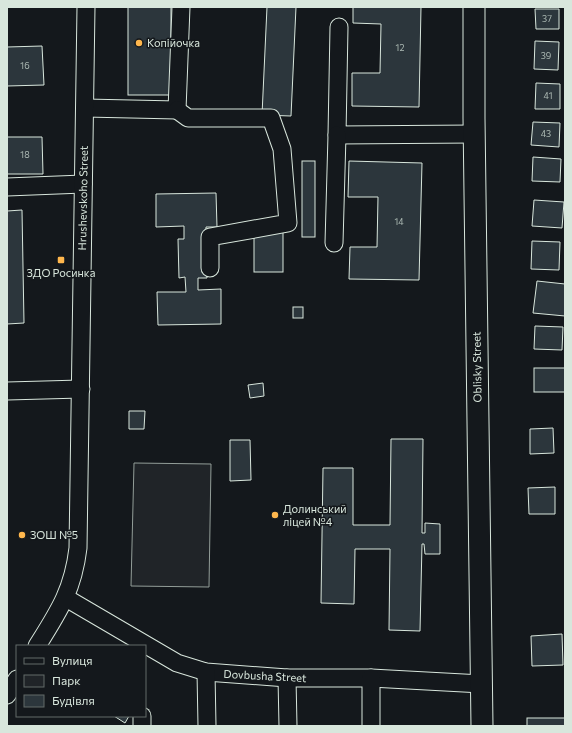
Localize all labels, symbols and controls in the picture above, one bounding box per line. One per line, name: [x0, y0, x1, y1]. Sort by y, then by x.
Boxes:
house number: 37: [542, 13, 552, 24]
place label: Копійочка: [147, 36, 200, 49]
marker: Копійочка: [134, 38, 144, 48]
house number: 12: [396, 42, 404, 53]
house number: 39: [541, 50, 551, 61]
house number: 16: [20, 60, 30, 71]
house number: 41: [544, 90, 552, 101]
house number: 43: [541, 128, 551, 139]
street label: Hrushevskoho Street: [75, 145, 90, 250]
house number: 18: [20, 149, 30, 160]
house number: 14: [394, 216, 404, 227]
marker: ЗДО Росинка: [56, 255, 66, 265]
place label: ЗДО Росинка: [27, 266, 95, 279]
street label: Oblisky Street: [469, 331, 484, 403]
place label: Долинський ліцей №4: [283, 502, 347, 528]
marker: Долинський ліцей №4: [270, 510, 280, 520]
place label: ЗОШ №5: [30, 528, 78, 541]
marker: ЗОШ №5: [17, 530, 27, 540]
legend: [16, 645, 146, 717]
text: Вулиця: [52, 653, 93, 667]
street label: Dovbusha Street: [223, 667, 307, 684]
text: Парк: [52, 673, 81, 687]
text: Будівля: [52, 693, 95, 707]

